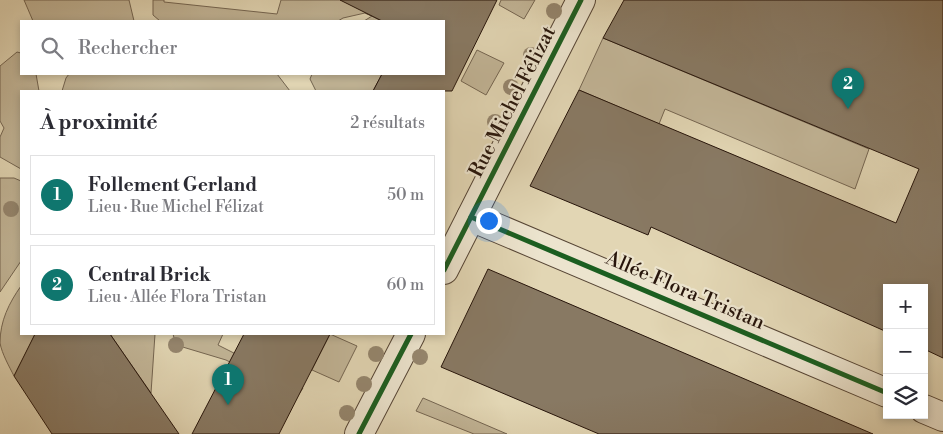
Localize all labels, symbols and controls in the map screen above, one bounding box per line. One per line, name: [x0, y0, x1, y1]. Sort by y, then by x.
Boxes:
search box: [20, 20, 445, 75]
street label: Rue Michel Félizat: [464, 22, 562, 182]
icon: search: [38, 34, 66, 62]
text: Rechercher: [78, 36, 177, 60]
pin: 2: [832, 68, 864, 109]
text: À proximité: [40, 110, 157, 136]
text: 2 résultats: [350, 113, 425, 133]
text: Follement Gerland: [88, 173, 257, 197]
text: 1: [53, 185, 61, 205]
text: 50 m: [387, 185, 424, 205]
text: Lieu · Rue Michel Félizat: [88, 197, 264, 217]
your location: [476, 208, 502, 234]
street label: Allée Flora Tristan: [601, 246, 768, 336]
text: Central Brick: [88, 263, 211, 287]
text: 2: [52, 275, 62, 295]
text: 60 m: [386, 275, 424, 295]
map controls: [883, 284, 928, 419]
button: +: [883, 284, 928, 329]
text: Lieu · Allée Flora Tristan: [88, 287, 267, 307]
button: −: [883, 329, 928, 374]
pin: 1: [212, 364, 244, 405]
button: layers: [883, 374, 928, 419]

